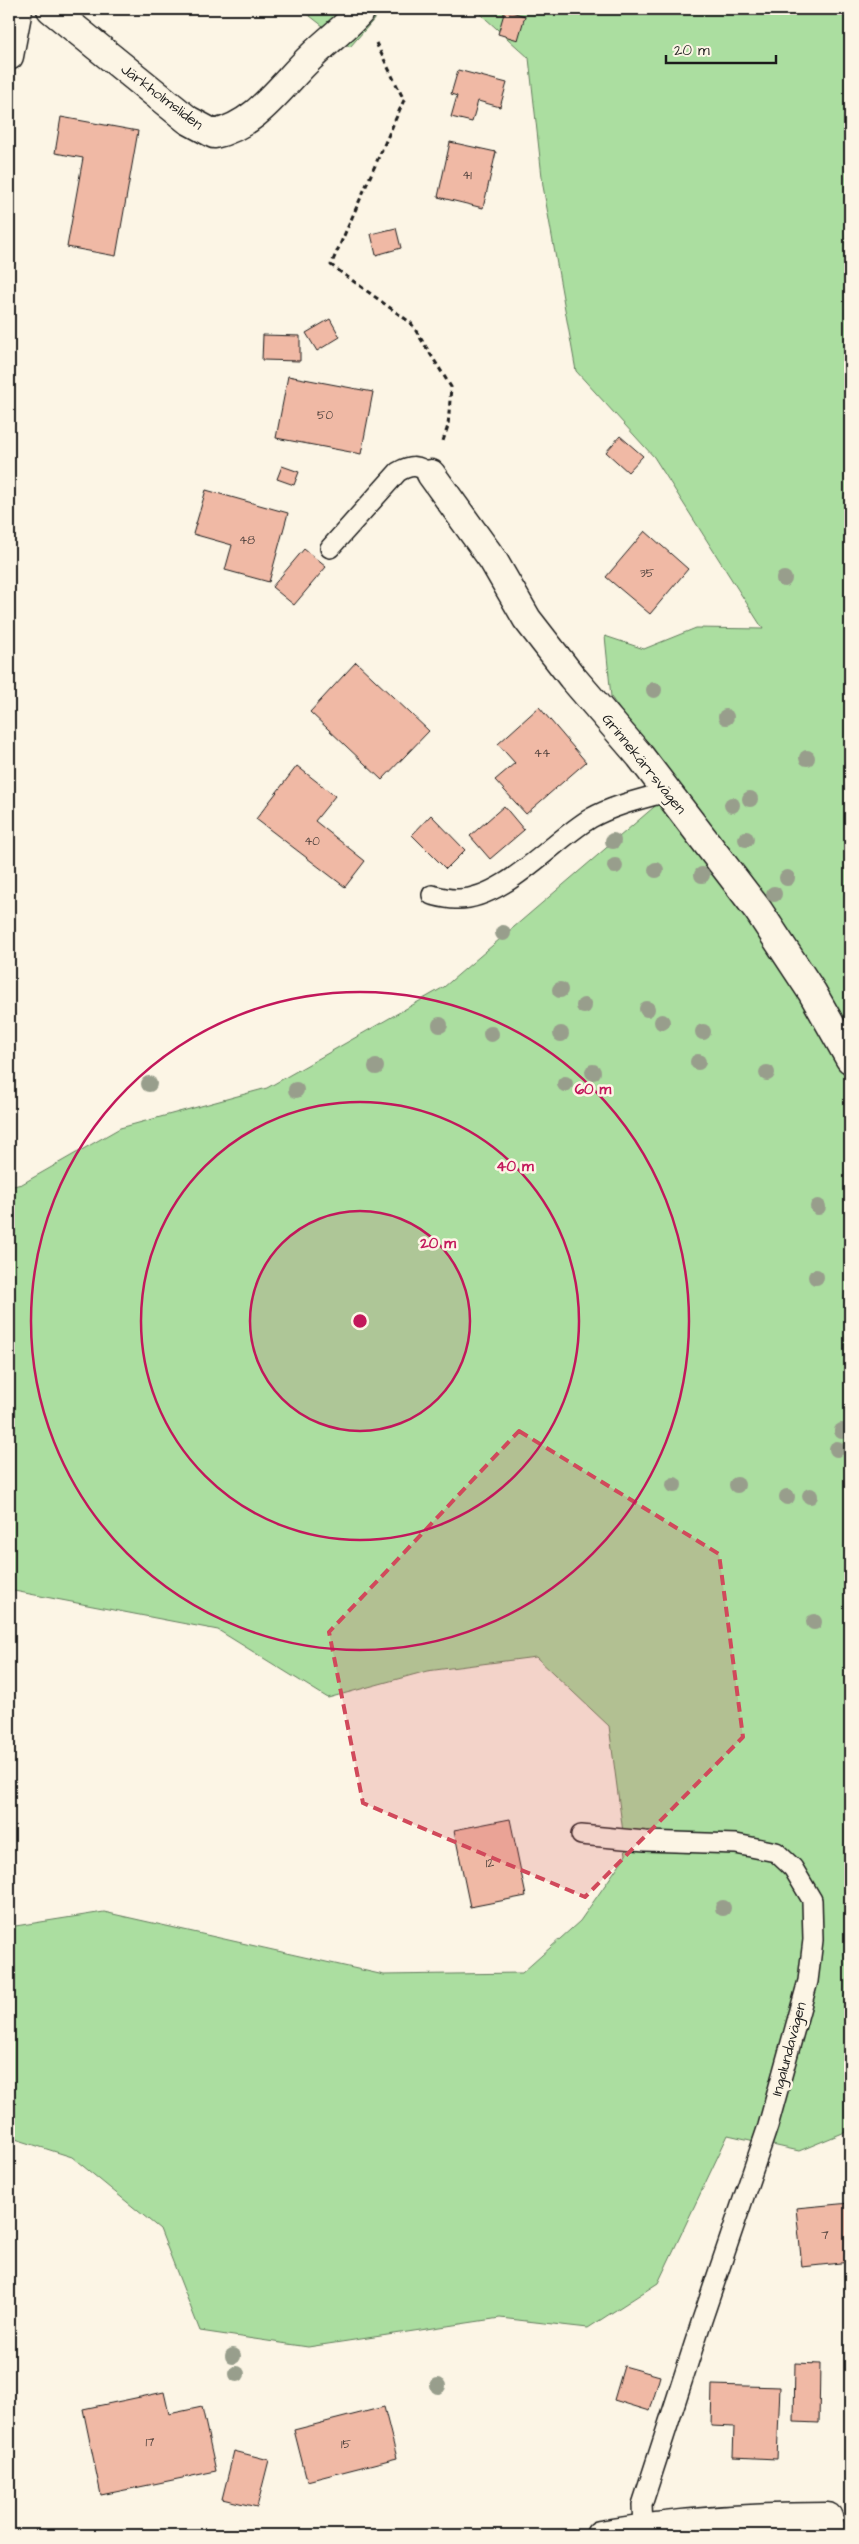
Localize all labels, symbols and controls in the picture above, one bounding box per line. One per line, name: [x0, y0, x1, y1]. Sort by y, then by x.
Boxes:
scale bar: [666, 32, 776, 64]
text: 20 m: [674, 40, 710, 61]
street label: Järkholmsliden: [116, 59, 208, 135]
house number: 41: [462, 167, 472, 184]
house number: 50: [317, 407, 333, 424]
house number: 48: [239, 532, 255, 549]
house number: 35: [640, 565, 655, 582]
street label: Grinnekärrsvägen: [596, 709, 691, 820]
house number: 44: [534, 745, 550, 762]
house number: 40: [304, 833, 320, 850]
text: 60 m: [575, 1079, 612, 1100]
text: 40 m: [496, 1156, 534, 1177]
text: 20 m: [419, 1233, 456, 1254]
centre of rings: [351, 1312, 369, 1330]
house number: 12: [486, 1855, 494, 1872]
street label: Ingalundavägen: [766, 1999, 813, 2099]
house number: 7: [821, 2227, 829, 2244]
house number: 17: [146, 2434, 155, 2451]
house number: 15: [341, 2436, 352, 2453]

